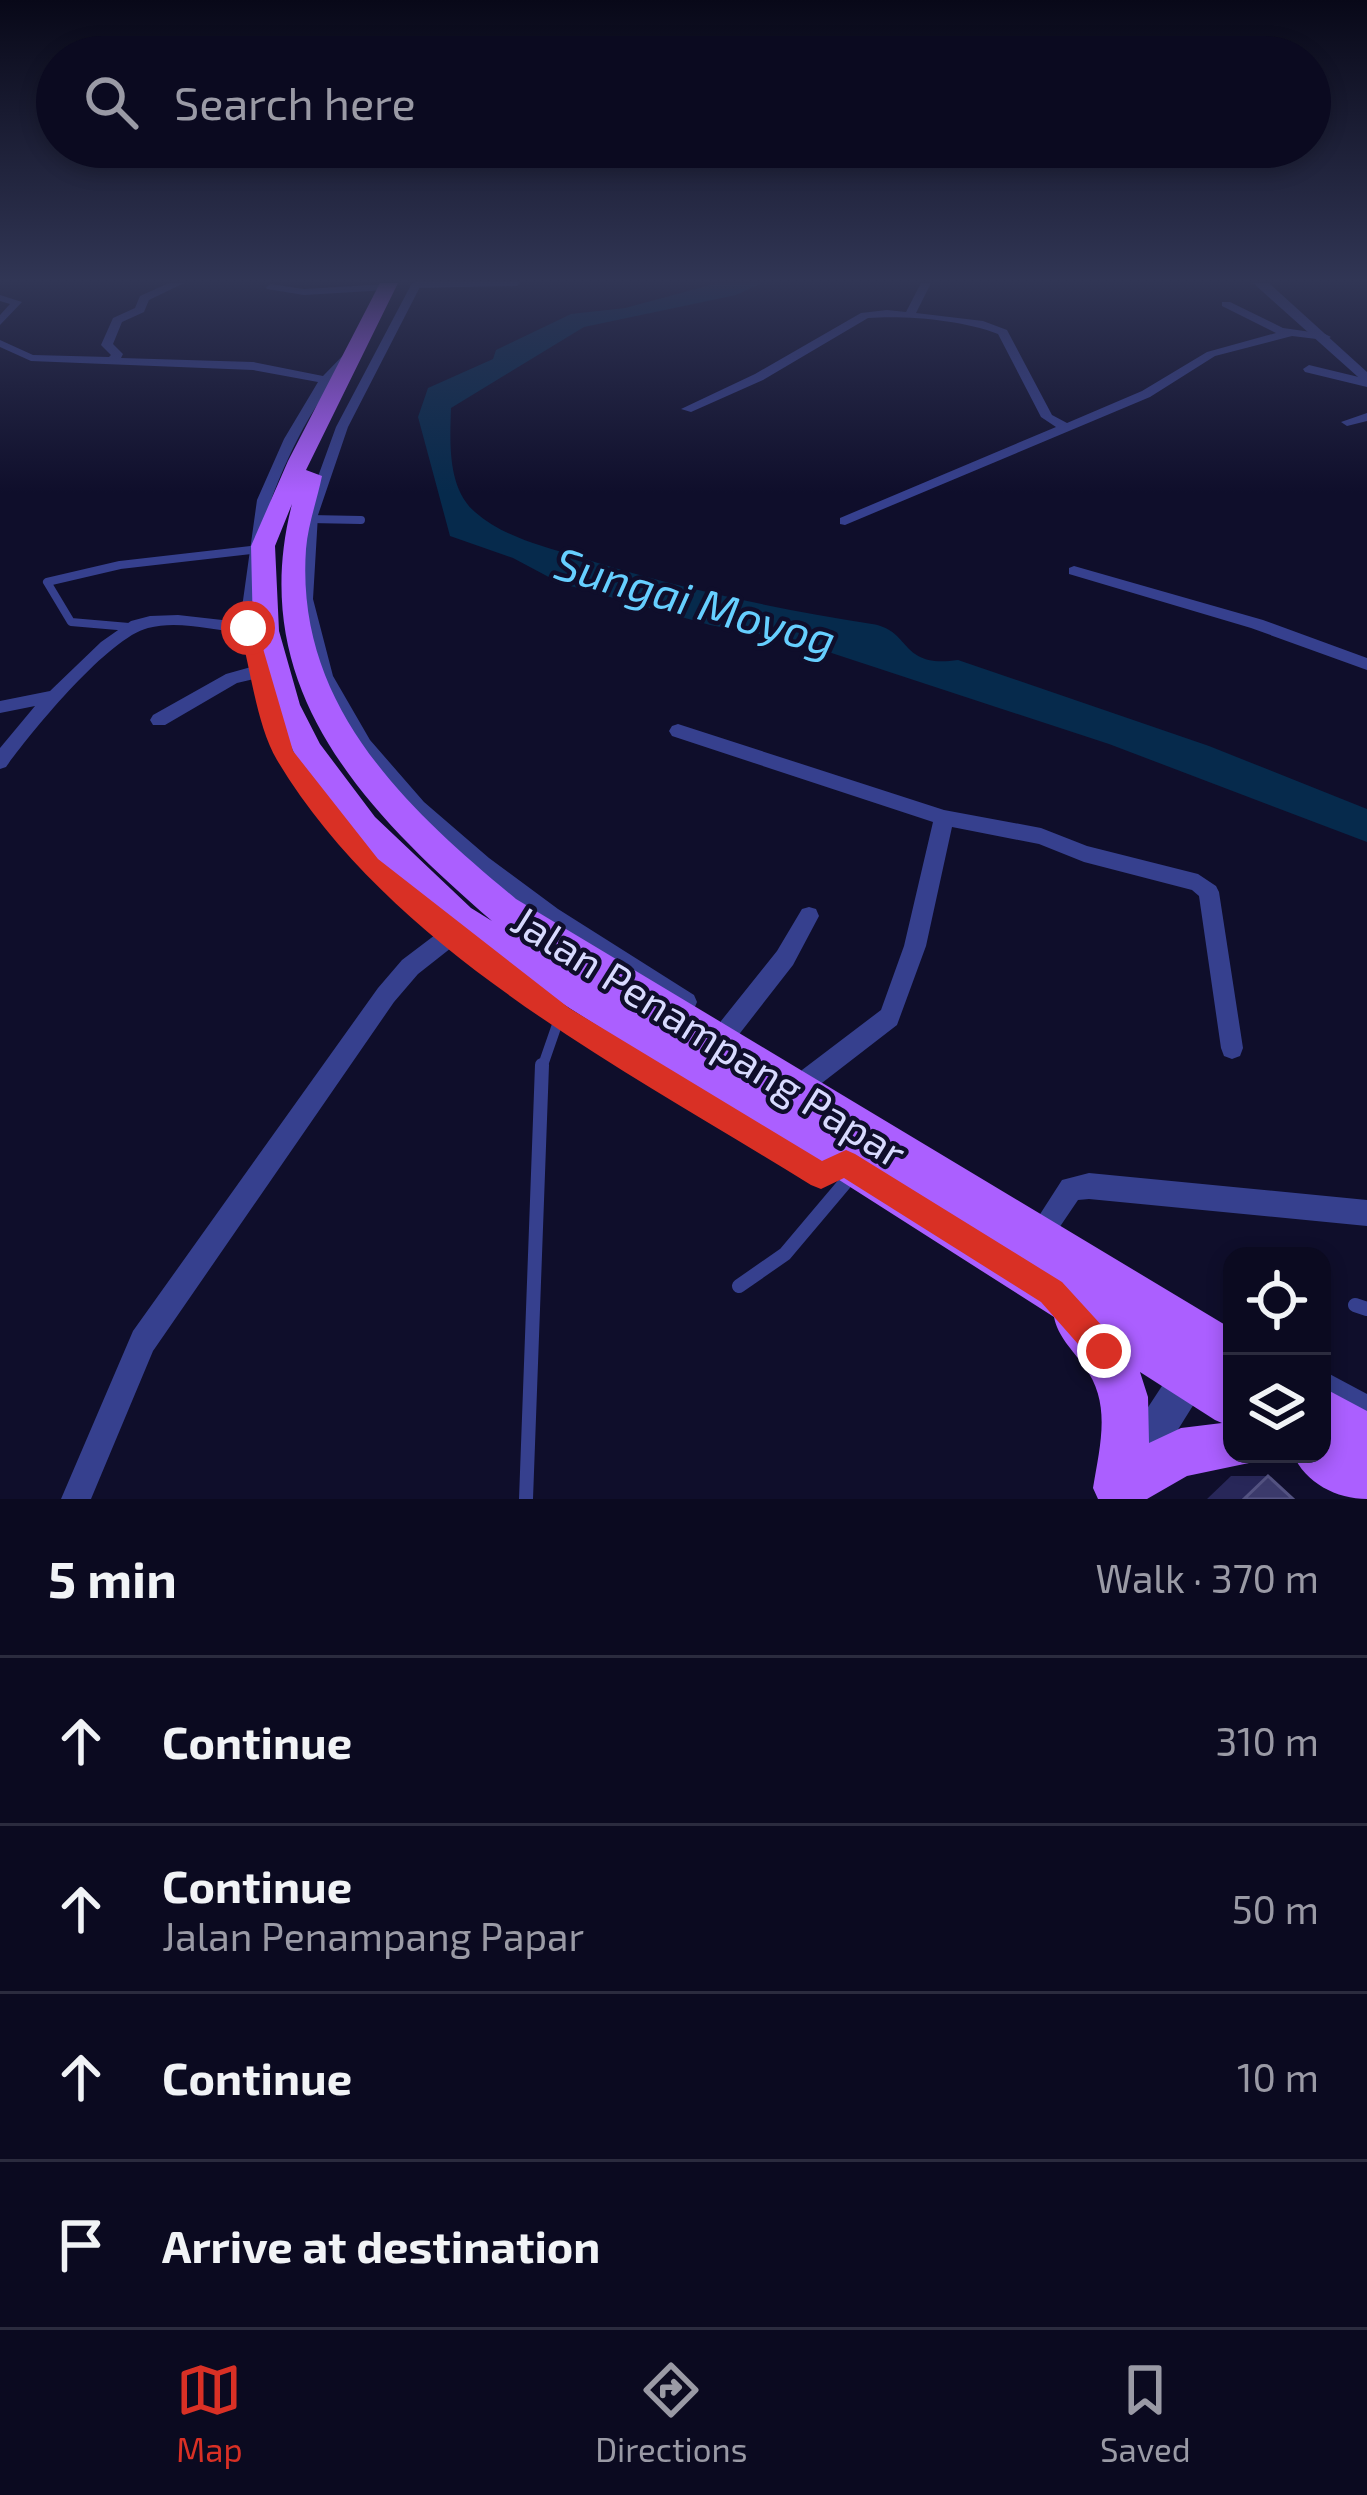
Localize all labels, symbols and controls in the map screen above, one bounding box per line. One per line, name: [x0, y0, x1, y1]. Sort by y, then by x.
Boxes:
search box: [36, 36, 1331, 168]
icon: search: [78, 69, 144, 135]
text: Search here: [174, 75, 416, 129]
water label: Sungai Moyog: [549, 534, 843, 667]
route start: [221, 601, 275, 655]
street label: Jalan Penampang Papar: [504, 893, 916, 1177]
map controls: [1223, 1247, 1331, 1463]
button: locate: [1223, 1247, 1331, 1355]
route end: [1077, 1324, 1131, 1378]
button: layers: [1223, 1355, 1331, 1463]
text: 5 min: [48, 1547, 177, 1608]
text: Walk · 370 m: [1095, 1554, 1319, 1601]
icon: ahead: [48, 1708, 114, 1774]
text: Continue: [162, 1714, 352, 1768]
text: 310 m: [1215, 1717, 1319, 1764]
text: Continue: [162, 1858, 352, 1912]
icon: ahead: [48, 1876, 114, 1942]
text: 50 m: [1232, 1885, 1319, 1932]
text: Jalan Penampang Papar: [162, 1912, 584, 1959]
icon: ahead: [48, 2044, 114, 2110]
text: Continue: [162, 2050, 352, 2104]
text: 10 m: [1237, 2053, 1319, 2100]
icon: arrive: [48, 2212, 114, 2278]
text: Arrive at destination: [162, 2218, 600, 2272]
tab: Map: [176, 2357, 243, 2469]
tab: Directions: [595, 2357, 747, 2469]
tab: Saved: [1100, 2357, 1191, 2469]

